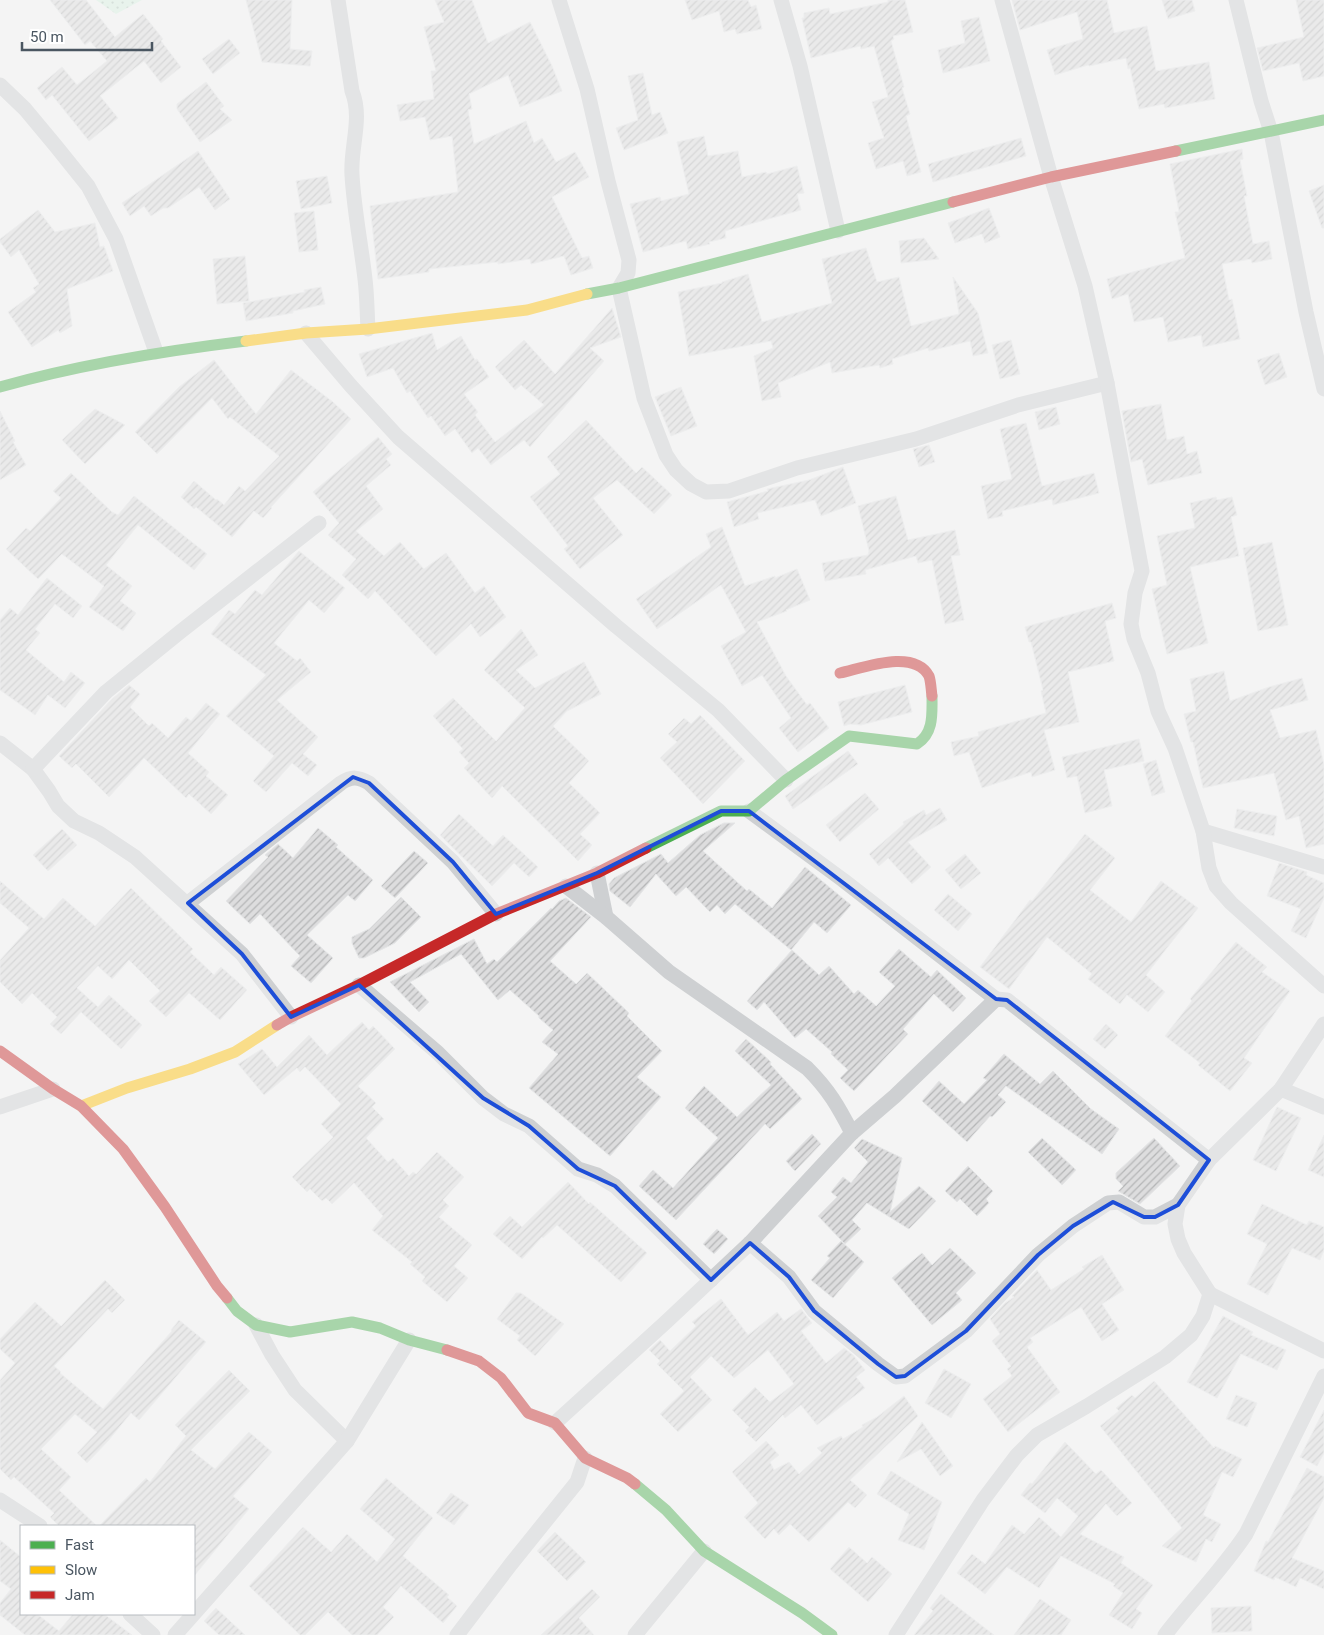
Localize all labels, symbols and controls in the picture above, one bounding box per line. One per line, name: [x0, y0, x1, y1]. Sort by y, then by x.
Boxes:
scale bar: [22, 20, 152, 52]
text: 50 m: [30, 28, 64, 46]
legend: [20, 1525, 195, 1615]
text: Fast: [65, 1536, 94, 1554]
text: Slow: [65, 1561, 97, 1579]
text: Jam: [65, 1586, 95, 1604]

